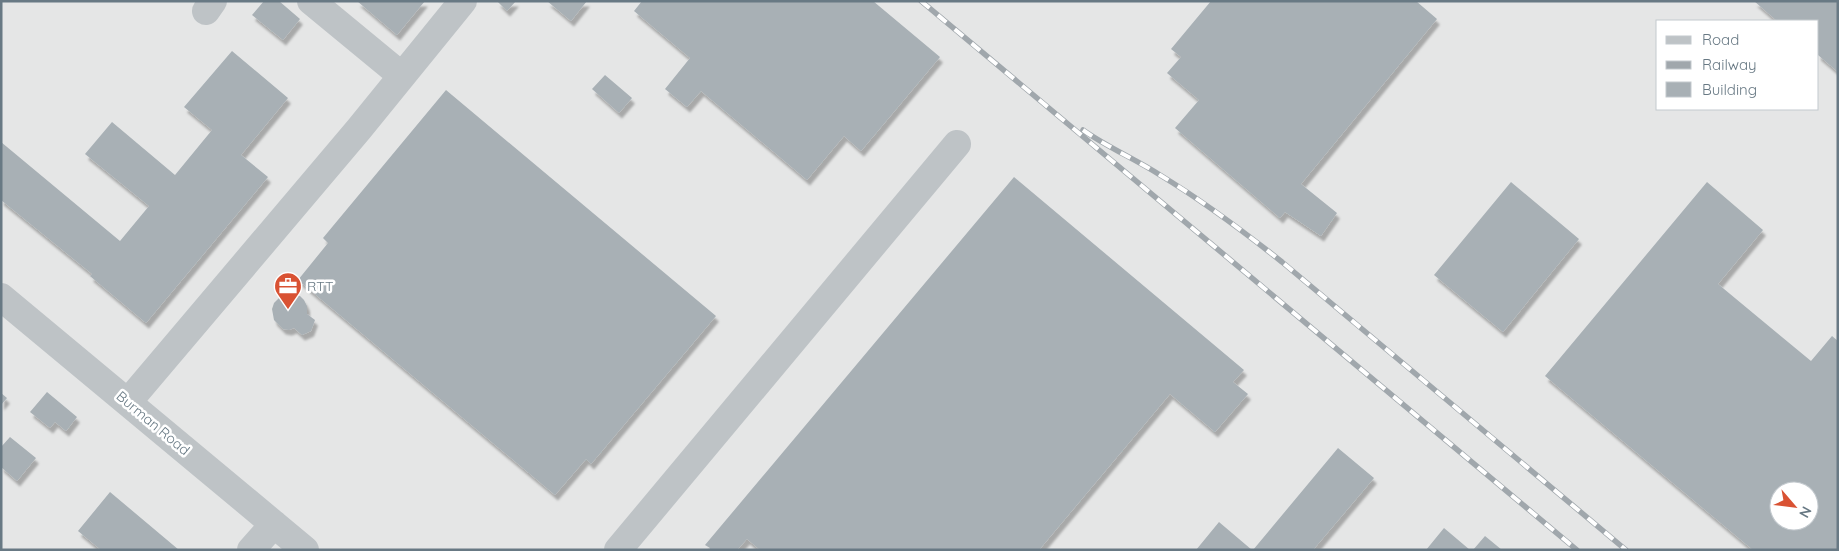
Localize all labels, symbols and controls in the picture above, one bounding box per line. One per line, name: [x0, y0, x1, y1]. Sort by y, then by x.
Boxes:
legend: [1656, 20, 1819, 110]
text: Road: [1702, 30, 1739, 49]
text: Railway: [1702, 55, 1757, 74]
text: Building: [1702, 80, 1757, 99]
office icon: RTT: [273, 271, 303, 310]
place label: RTT: [307, 277, 334, 295]
street label: Burman Road: [113, 387, 193, 459]
north arrow: [1769, 481, 1819, 531]
text: N: [1795, 503, 1816, 521]

